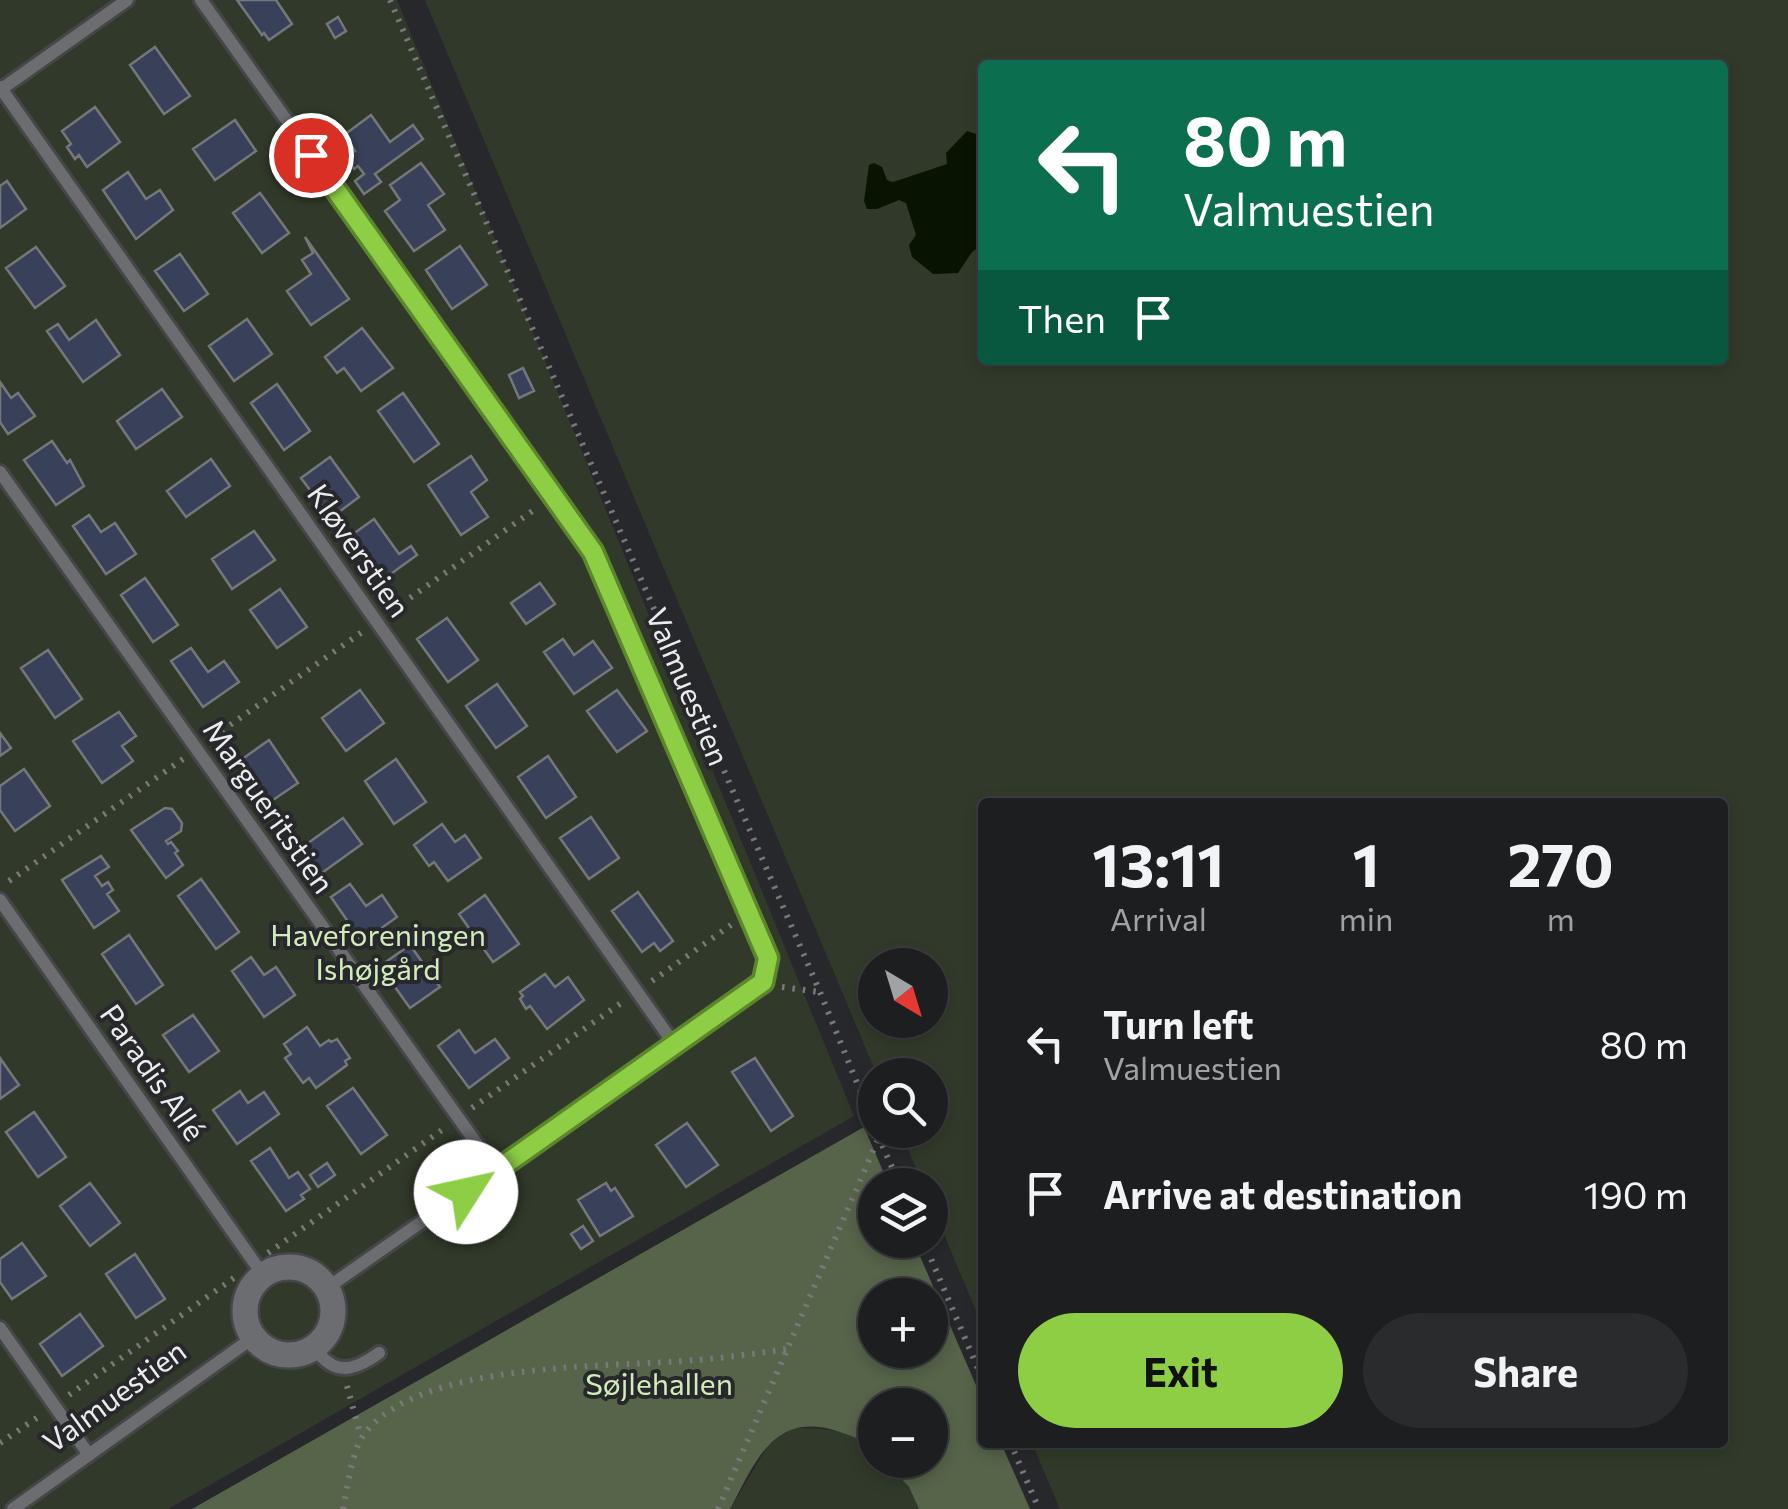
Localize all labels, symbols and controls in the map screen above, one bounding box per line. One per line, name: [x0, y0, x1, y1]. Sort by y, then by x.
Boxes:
text: 80 m: [1183, 95, 1347, 180]
icon: left: [1018, 100, 1148, 230]
pin: [269, 113, 354, 198]
icon: arrive: [284, 128, 339, 183]
text: Valmuestien: [1183, 180, 1435, 235]
icon: arrive: [1126, 290, 1181, 345]
text: Then: [1018, 294, 1106, 341]
street label: Kløverstien: [301, 476, 419, 623]
street label: Valmuestien: [640, 602, 739, 770]
street label: Margueritstien: [197, 712, 344, 900]
text: 13:11: [1092, 826, 1225, 899]
text: 1: [1352, 826, 1380, 899]
text: 270: [1507, 826, 1614, 899]
text: Arrival: [1110, 898, 1207, 938]
text: min: [1339, 898, 1393, 938]
text: m: [1547, 898, 1575, 938]
park label: Haveforeningen Ishøjgård: [270, 915, 486, 986]
north arrow: [858, 948, 948, 1038]
map controls: [858, 948, 948, 1478]
street label: Paradis Allé: [94, 996, 215, 1147]
text: Turn left: [1103, 1000, 1254, 1047]
icon: left: [1018, 1016, 1073, 1071]
text: 80 m: [1600, 1020, 1688, 1067]
text: Valmuestien: [1103, 1047, 1282, 1087]
button: search: [858, 1058, 948, 1148]
position arrow: [414, 1140, 518, 1244]
icon: arrive: [1018, 1166, 1073, 1221]
button: layers: [858, 1168, 948, 1258]
text: Arrive at destination: [1103, 1170, 1462, 1217]
text: 190 m: [1583, 1170, 1688, 1217]
button: +: [858, 1278, 948, 1368]
button: Exit: [1018, 1313, 1343, 1428]
button: Share: [1363, 1313, 1688, 1428]
street label: Valmuestien: [35, 1331, 192, 1459]
park label: Søjlehallen: [585, 1364, 733, 1401]
button: −: [858, 1388, 948, 1478]

